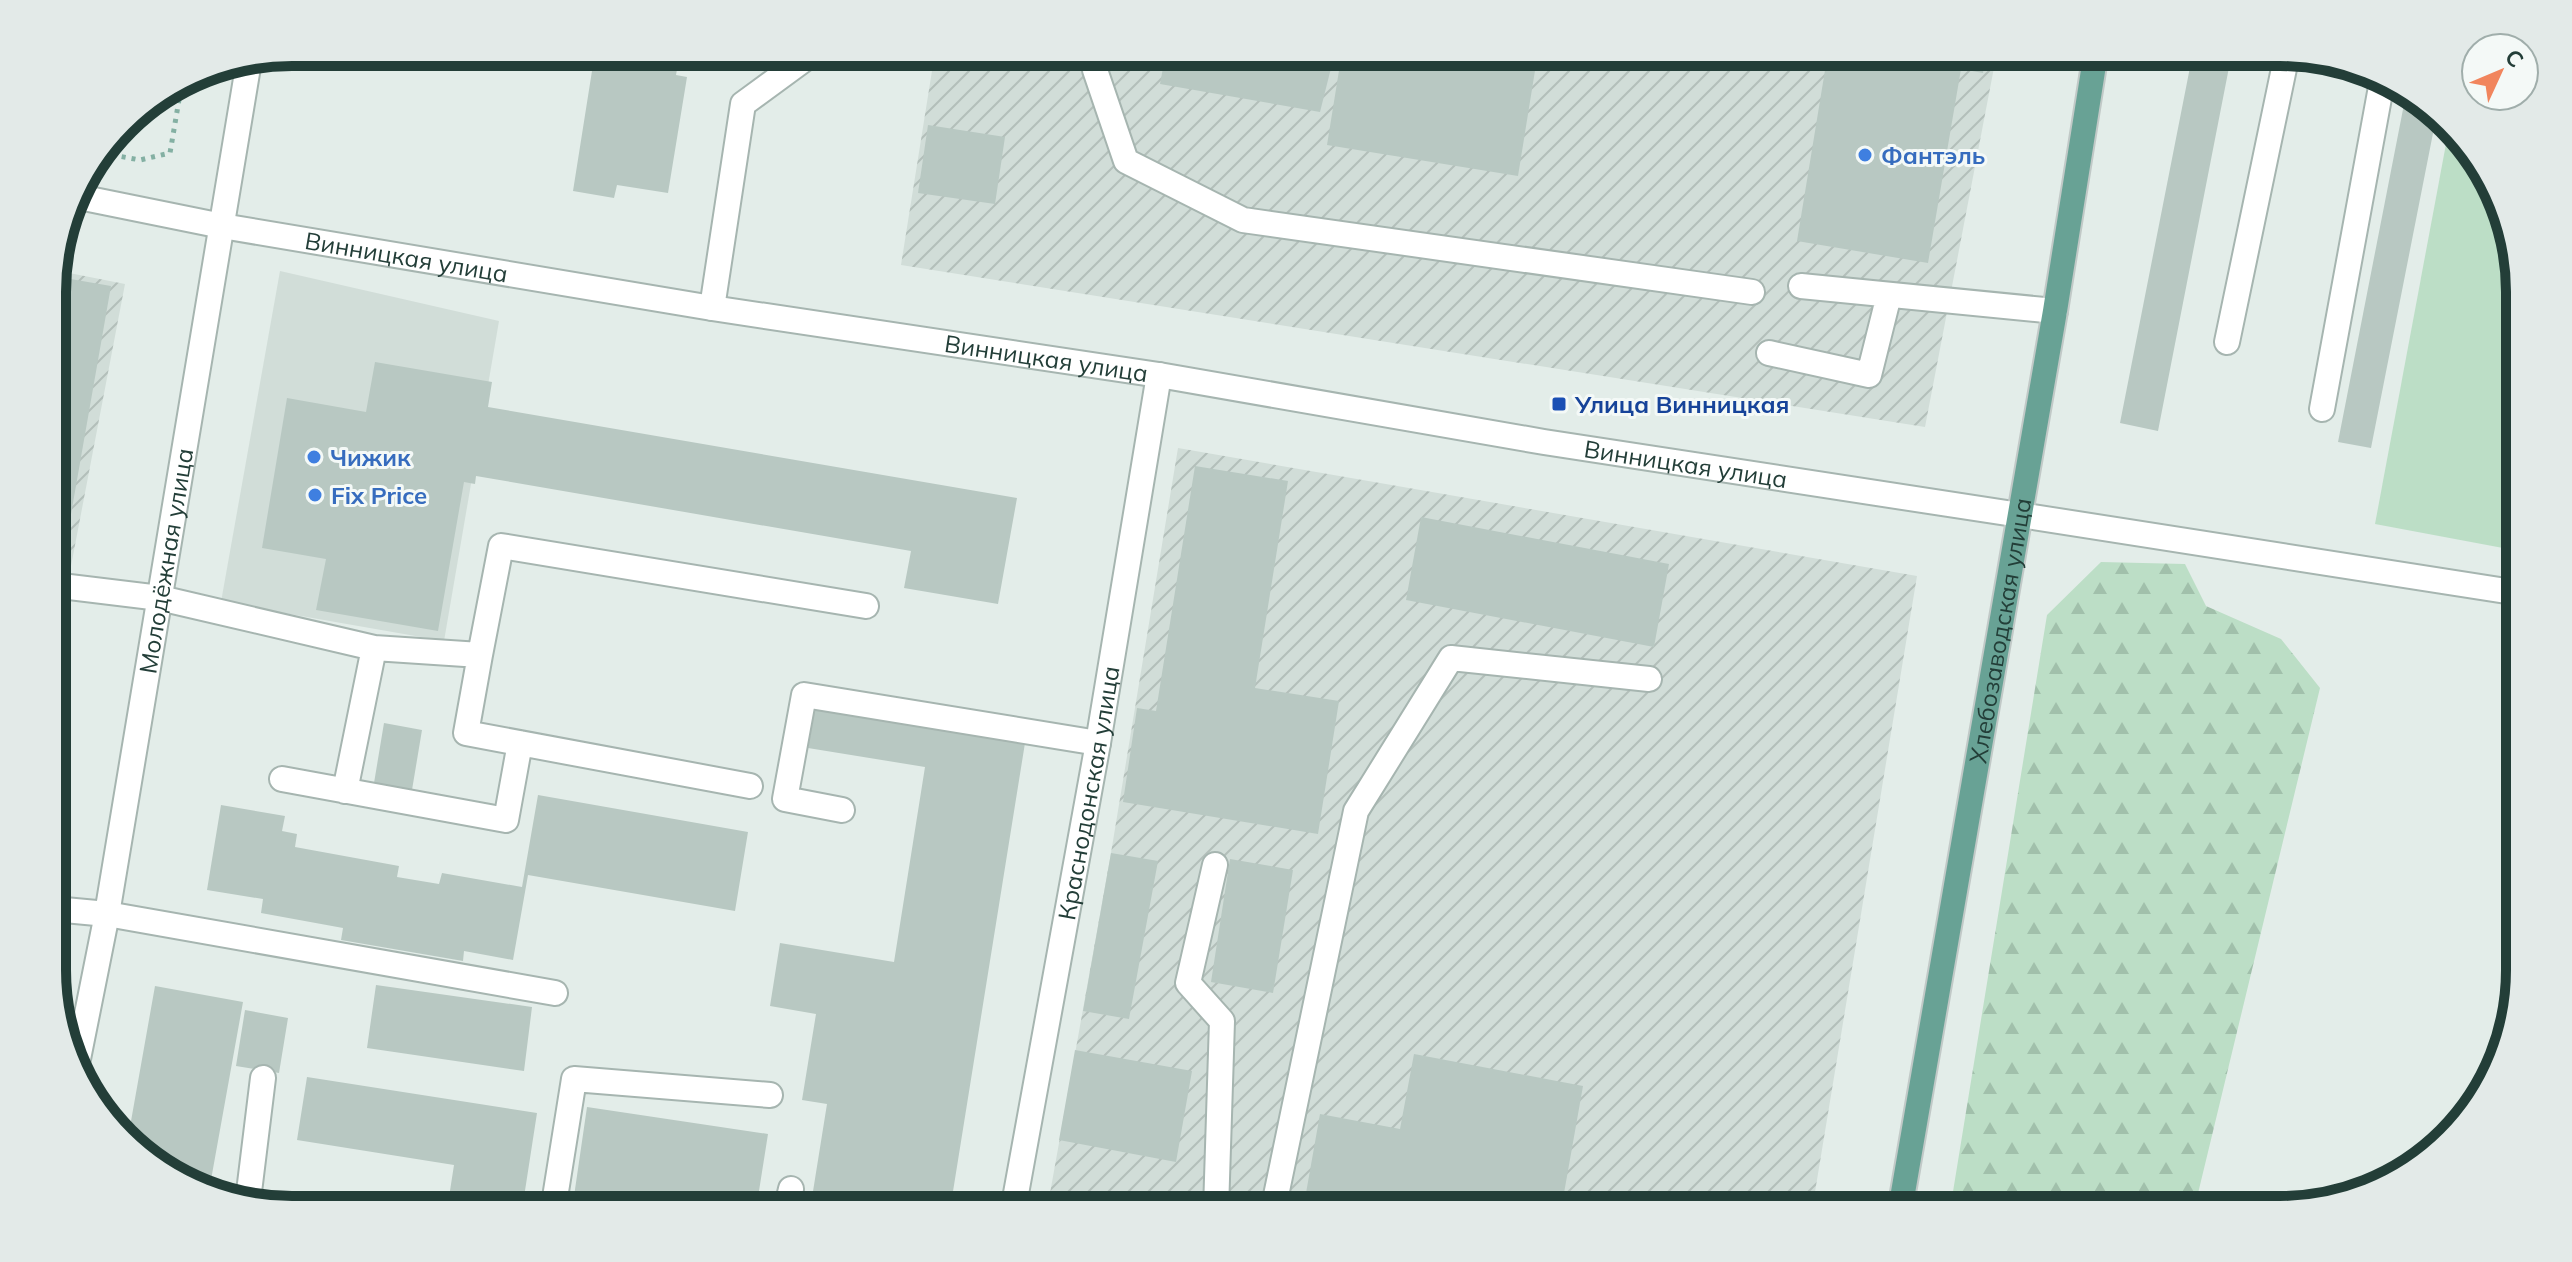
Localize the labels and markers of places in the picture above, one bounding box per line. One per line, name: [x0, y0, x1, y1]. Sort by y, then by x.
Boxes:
place label: Фантэль: [1881, 140, 1985, 170]
marker: Фантэль: [1856, 146, 1874, 164]
place label: Улица Винницкая: [1574, 389, 1789, 419]
marker: Улица Винницкая: [1550, 395, 1568, 413]
place label: Чижик: [330, 442, 411, 472]
marker: Чижик: [305, 448, 323, 466]
place label: Fix Price: [331, 480, 427, 510]
marker: Fix Price: [306, 486, 324, 504]

